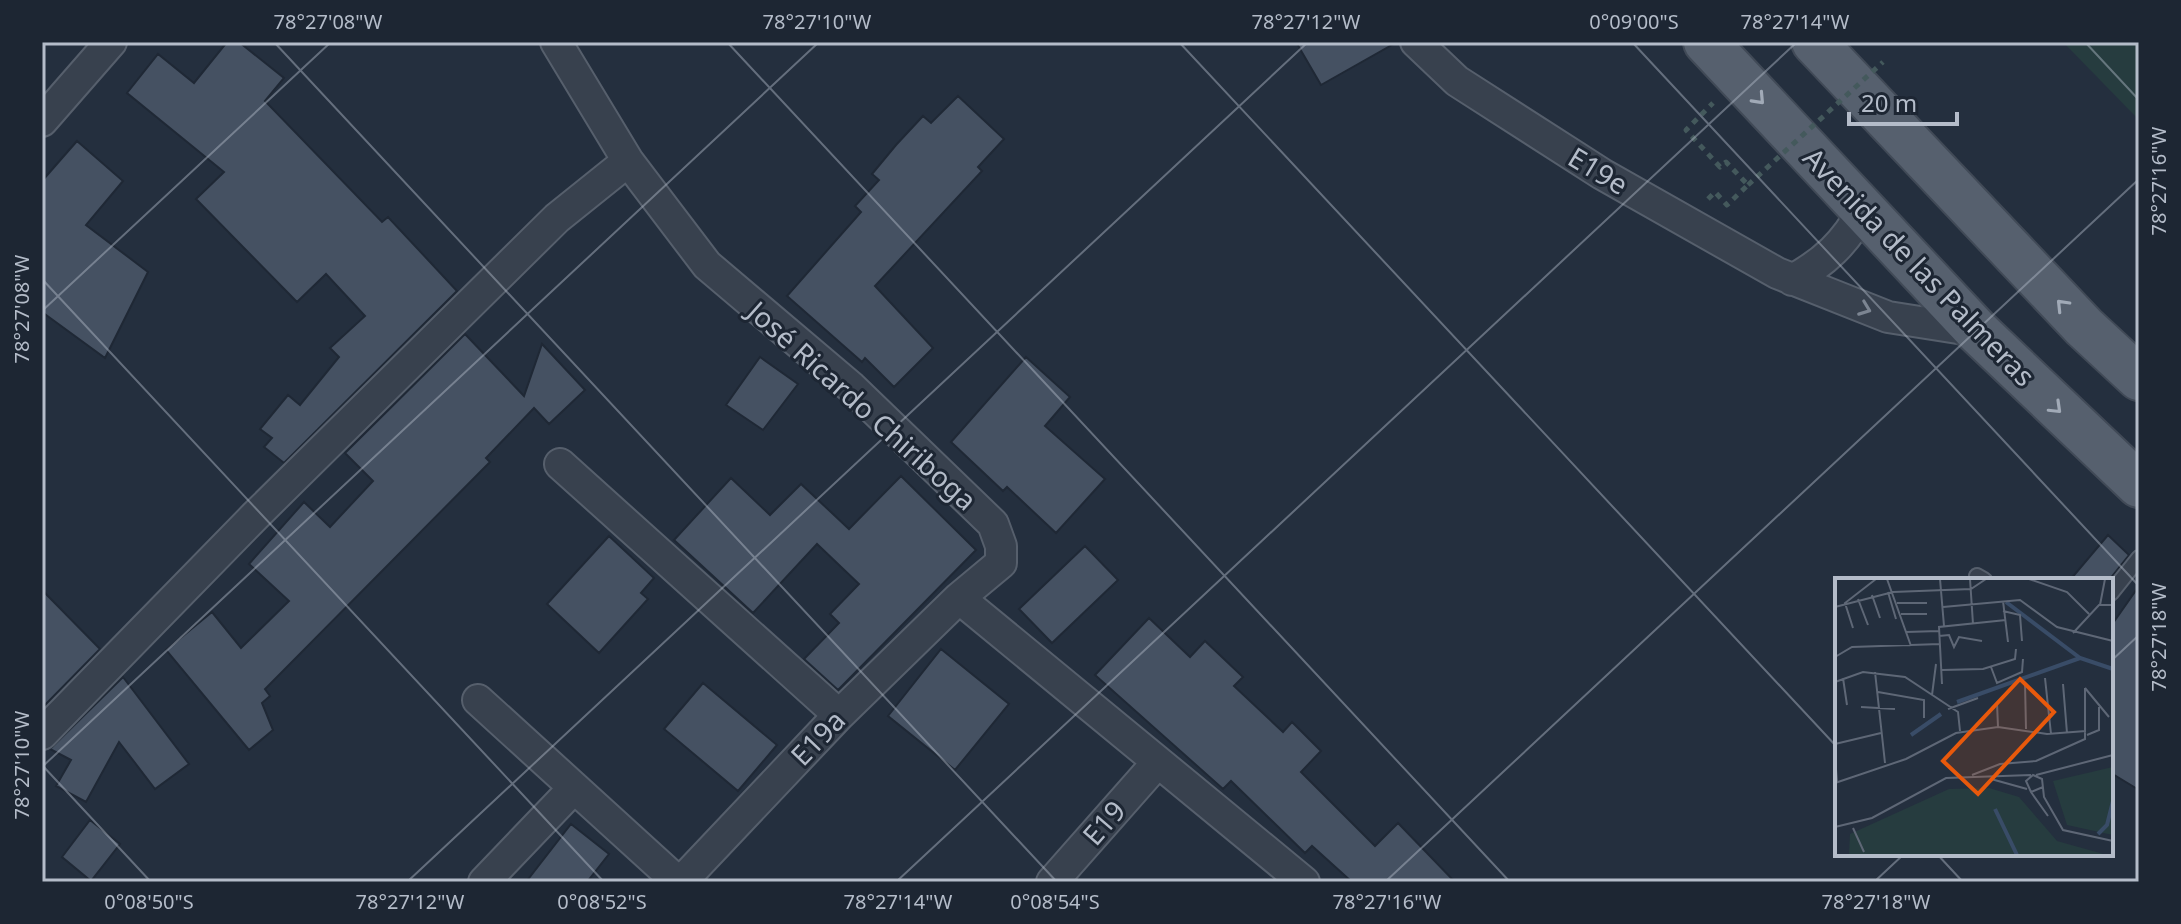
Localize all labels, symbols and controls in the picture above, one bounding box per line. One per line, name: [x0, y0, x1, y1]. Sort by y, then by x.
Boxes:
text: 78°27'08"W: [274, 8, 383, 35]
text: 78°27'10"W: [763, 8, 872, 35]
text: 78°27'12"W: [1252, 8, 1361, 35]
text: 0°09'00"S: [1589, 8, 1679, 35]
text: 78°27'14"W: [1741, 8, 1850, 35]
scale bar: [1849, 76, 1957, 126]
text: 20 m: [1861, 86, 1917, 119]
one-way arrow: [1750, 90, 1764, 104]
text: 78°27'16"W: [2145, 126, 2172, 235]
street label: E19e: [1562, 138, 1635, 203]
street label: Avenida de las Palmeras: [1795, 139, 2044, 394]
text: 78°27'08"W: [8, 254, 35, 363]
street label: José Ricardo Chiriboga: [738, 290, 985, 518]
one-way arrow: [1857, 299, 1871, 316]
one-way arrow: [2057, 299, 2071, 314]
one-way arrow: [2047, 398, 2061, 413]
inset map: [1835, 578, 2113, 856]
text: 78°27'18"W: [2145, 582, 2172, 691]
street label: E19a: [782, 701, 853, 773]
text: 78°27'10"W: [8, 710, 35, 819]
street label: E19: [1073, 792, 1133, 853]
text: 0°08'50"S: [104, 888, 194, 915]
text: 78°27'12"W: [356, 888, 465, 915]
text: 0°08'52"S: [557, 888, 647, 915]
text: 78°27'14"W: [844, 888, 953, 915]
text: 0°08'54"S: [1010, 888, 1100, 915]
text: 78°27'16"W: [1333, 888, 1442, 915]
text: 78°27'18"W: [1822, 888, 1931, 915]

